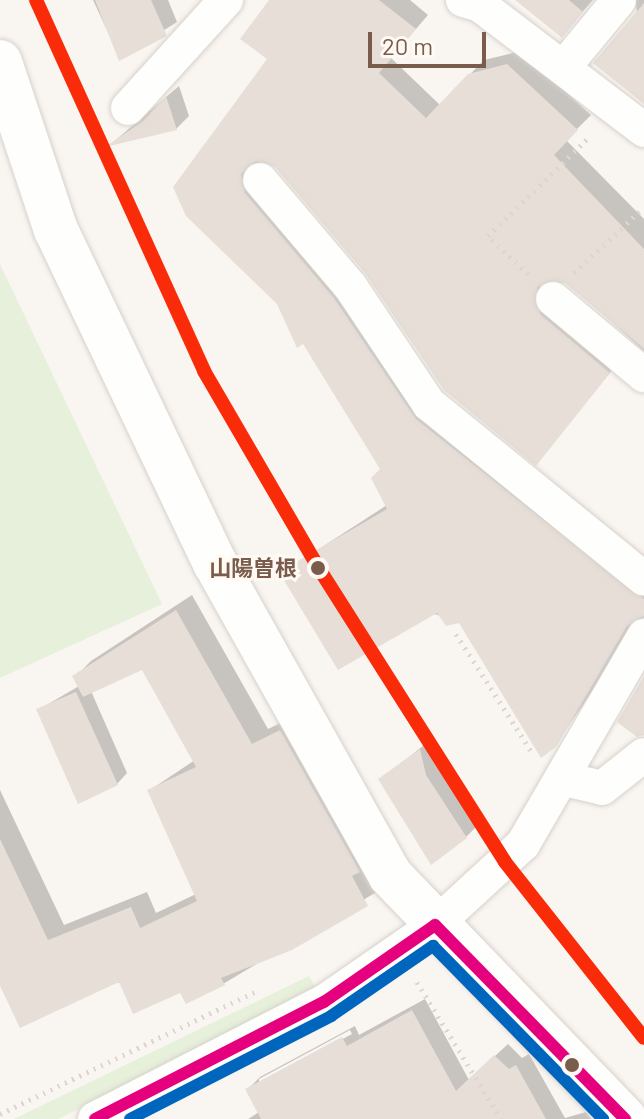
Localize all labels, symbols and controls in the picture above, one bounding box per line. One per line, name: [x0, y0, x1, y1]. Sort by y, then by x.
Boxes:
scale bar: [372, 16, 490, 66]
text: 20 m: [382, 31, 433, 60]
marker: 山陽曽根: [304, 554, 332, 582]
place label: 山陽曽根: [209, 555, 297, 581]
unlabelled marker: [564, 1057, 580, 1073]

